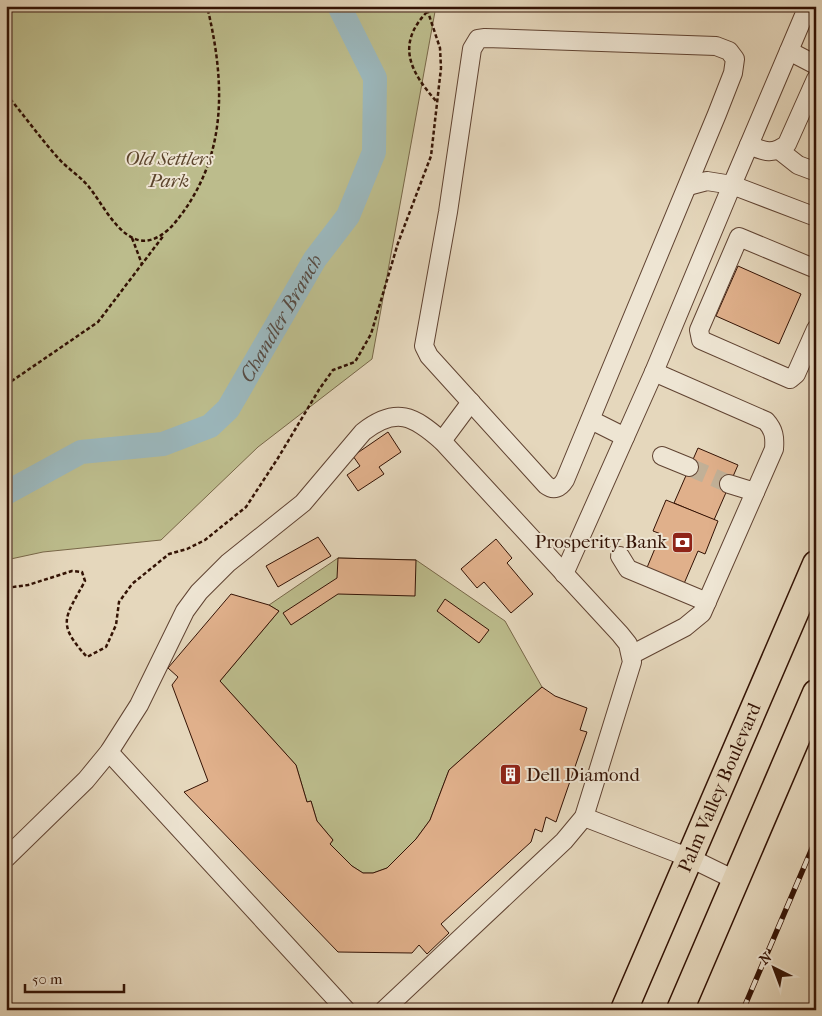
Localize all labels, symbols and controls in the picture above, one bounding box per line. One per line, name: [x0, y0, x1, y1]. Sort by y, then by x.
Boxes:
park label: Old Settlers Park: [125, 148, 214, 192]
water label: Chandler Branch: [235, 250, 327, 386]
bank icon: Prosperity Bank: [671, 530, 695, 554]
place label: Prosperity Bank: [535, 531, 667, 553]
street label: Palm Valley Boulevard: [674, 699, 766, 876]
building icon: Dell Diamond: [498, 763, 522, 787]
place label: Dell Diamond: [526, 764, 640, 786]
north arrow: [750, 944, 800, 994]
text: N: [756, 949, 776, 969]
scale bar: [25, 961, 124, 993]
text: 50 m: [32, 970, 63, 988]

